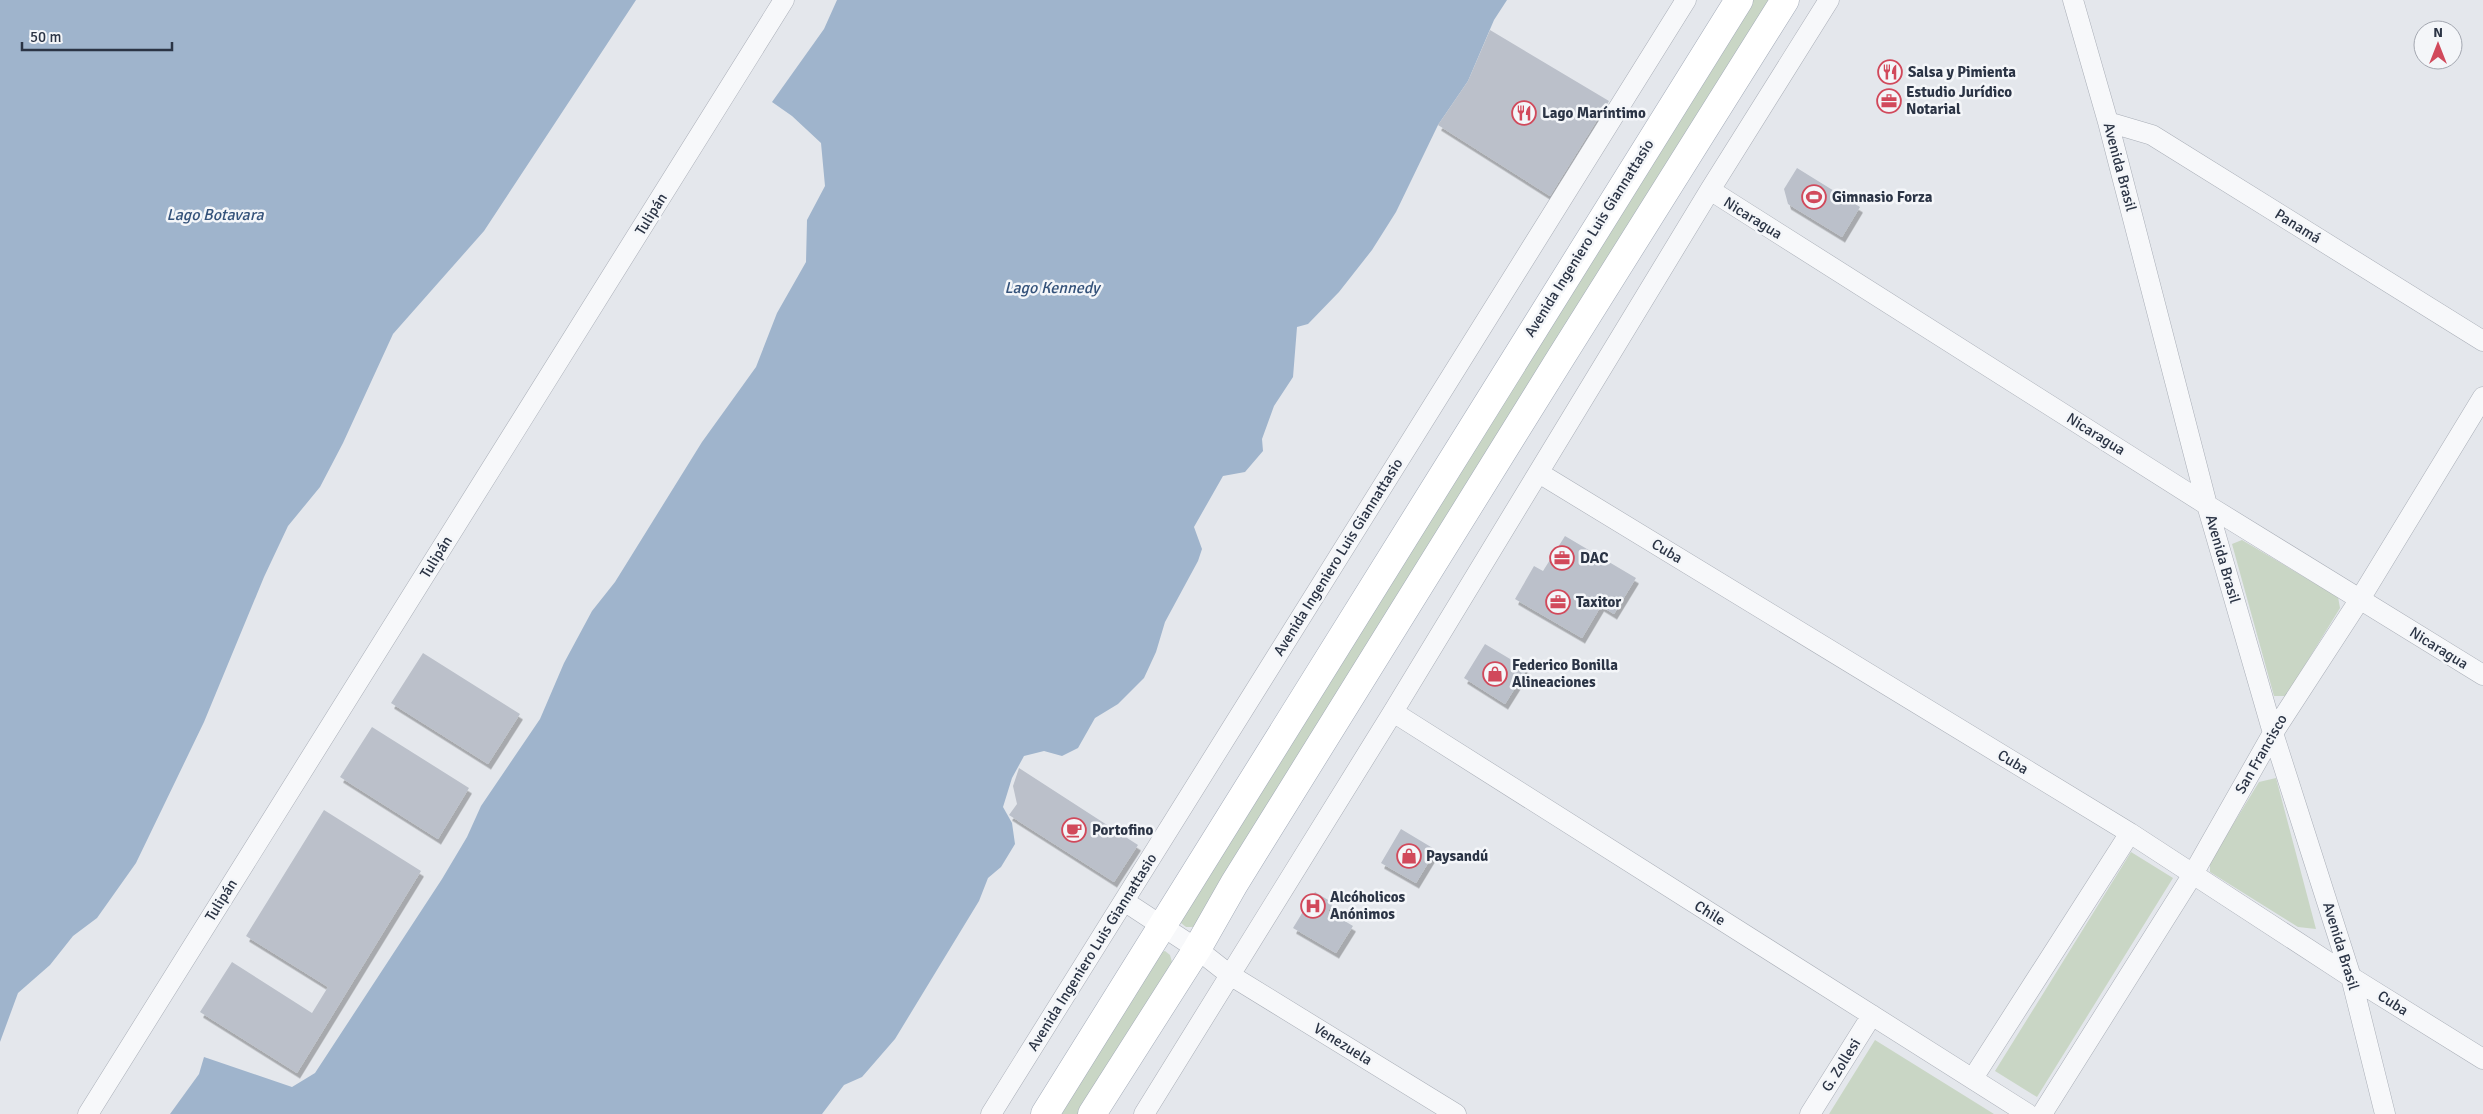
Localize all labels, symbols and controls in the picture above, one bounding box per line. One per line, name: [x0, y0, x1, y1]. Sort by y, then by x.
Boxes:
scale bar: [22, 20, 172, 52]
north arrow: [2413, 20, 2463, 70]
text: N: [2433, 24, 2443, 41]
text: 50 m: [30, 28, 61, 46]
restaurant icon: Salsa y Pimienta: [1877, 59, 1903, 85]
place label: Salsa y Pimienta: [1908, 63, 2016, 81]
place label: Estudio Jurídico Notarial: [1906, 83, 2012, 118]
office icon: Estudio Jurídico Notarial: [1876, 88, 1902, 114]
restaurant icon: Lago Maríntimo: [1511, 100, 1537, 126]
place label: Lago Maríntimo: [1542, 104, 1646, 122]
street label: Avenida Brasil: [2100, 121, 2140, 213]
street label: Avenida Ingeniero Luis Giannattasio: [1521, 136, 1658, 340]
sports icon: Gimnasio Forza: [1801, 184, 1827, 210]
place label: Gimnasio Forza: [1832, 188, 1933, 206]
street label: Tulipán: [631, 190, 671, 238]
street label: Nicaragua: [1720, 193, 1786, 243]
water label: Lago Botavara: [166, 205, 264, 225]
street label: Panamá: [2272, 205, 2324, 247]
water label: Lago Kennedy: [1004, 278, 1102, 298]
street label: Nicaragua: [2063, 409, 2129, 459]
street label: Avenida Ingeniero Luis Giannattasio: [1270, 455, 1407, 659]
street label: Avenida Brasil: [2202, 513, 2244, 605]
street label: Tulipán: [416, 533, 456, 581]
street label: Cuba: [1648, 535, 1686, 567]
office icon: DAC: [1549, 545, 1575, 571]
place label: DAC: [1580, 549, 1608, 567]
office icon: Taxitor: [1545, 589, 1571, 615]
place label: Taxitor: [1576, 593, 1621, 611]
street label: Nicaragua: [2406, 623, 2472, 673]
place label: Federico Bonilla Alineaciones: [1512, 656, 1618, 691]
shop icon: Federico Bonilla Alineaciones: [1482, 661, 1508, 687]
street label: San Francisco: [2231, 711, 2291, 797]
street label: Cuba: [1994, 746, 2032, 778]
cafe icon: Portofino: [1061, 817, 1087, 843]
place label: Portofino: [1092, 821, 1153, 839]
shop icon: Paysandú: [1396, 843, 1422, 869]
place label: Paysandú: [1426, 847, 1488, 865]
street label: Avenida Ingeniero Luis Giannattasio: [1024, 850, 1161, 1054]
street label: Tulipán: [201, 876, 241, 924]
place label: Alcóholicos Anónimos: [1330, 888, 1406, 923]
hospital icon: Alcóholicos Anónimos: [1300, 893, 1326, 919]
street label: Chile: [1691, 897, 1729, 929]
street label: Avenida Brasil: [2319, 900, 2363, 992]
street label: Cuba: [2374, 987, 2412, 1019]
street label: Venezuela: [1310, 1019, 1376, 1069]
street label: G. Zollesi: [1818, 1035, 1864, 1095]

